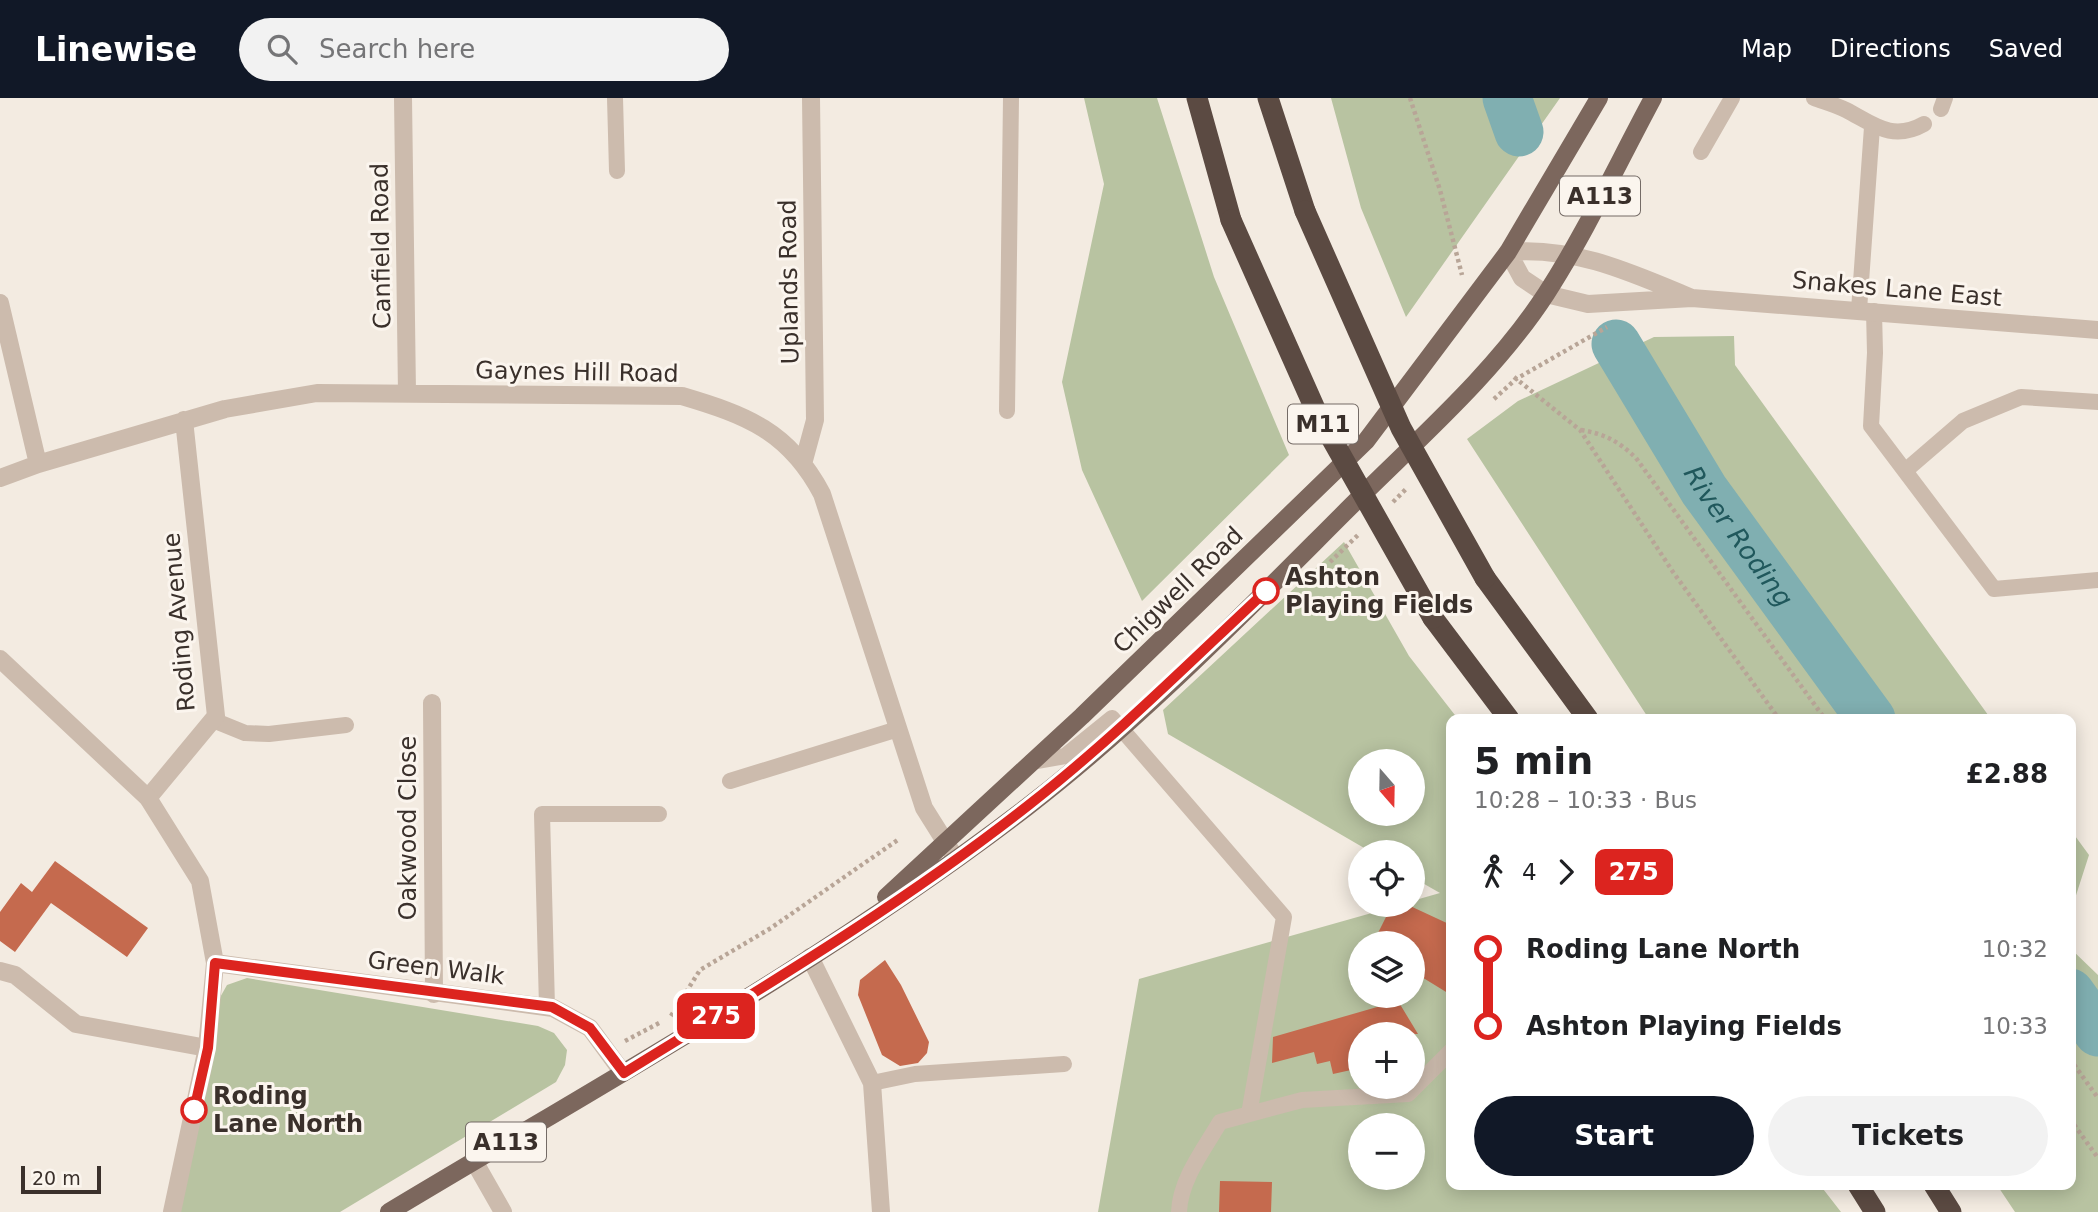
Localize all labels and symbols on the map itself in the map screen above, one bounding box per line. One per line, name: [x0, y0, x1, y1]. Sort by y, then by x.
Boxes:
street label: Canfield Road: [366, 163, 396, 329]
road number: A113: [1560, 176, 1640, 216]
street label: Uplands Road: [774, 199, 804, 365]
street label: Snakes Lane East: [1791, 266, 2003, 312]
street label: Gaynes Hill Road: [475, 356, 679, 388]
road number: M11: [1288, 404, 1358, 444]
water label: River Roding: [1678, 460, 1799, 613]
street label: Chigwell Road: [1107, 521, 1249, 659]
street label: Roding Avenue: [157, 531, 201, 713]
place label: Ashton Playing Fields: [1285, 563, 1473, 619]
marker: Ashton Playing Fields: [1253, 578, 1279, 604]
street label: Oakwood Close: [394, 736, 422, 920]
north arrow: [1348, 749, 1424, 826]
street label: Green Walk: [366, 946, 506, 990]
line badge: 275: [676, 993, 756, 1039]
place label: Roding Lane North: [213, 1082, 363, 1138]
marker: Roding Lane North: [181, 1097, 207, 1123]
road number: A113: [466, 1122, 546, 1162]
scale bar: [21, 1163, 102, 1195]

